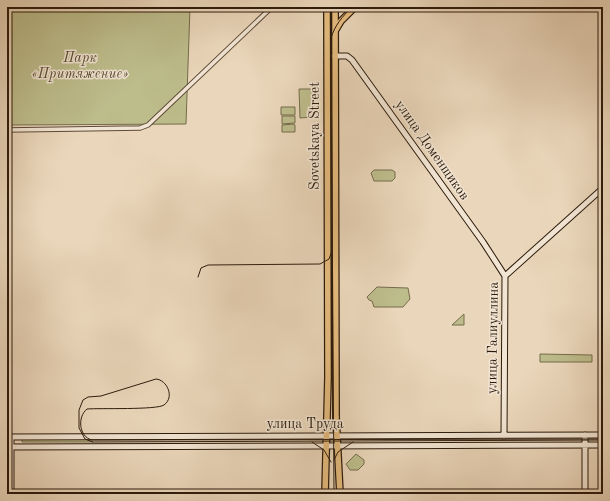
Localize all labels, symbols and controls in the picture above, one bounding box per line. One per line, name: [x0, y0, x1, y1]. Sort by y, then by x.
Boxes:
park label: Парк «Притяжение»: [32, 51, 128, 82]
street label: Sovetskaya Street: [308, 82, 322, 190]
street label: улица Доменщиков: [392, 98, 472, 203]
street label: улица Галиуллина: [485, 282, 501, 394]
street label: улица Труда: [266, 417, 344, 431]

